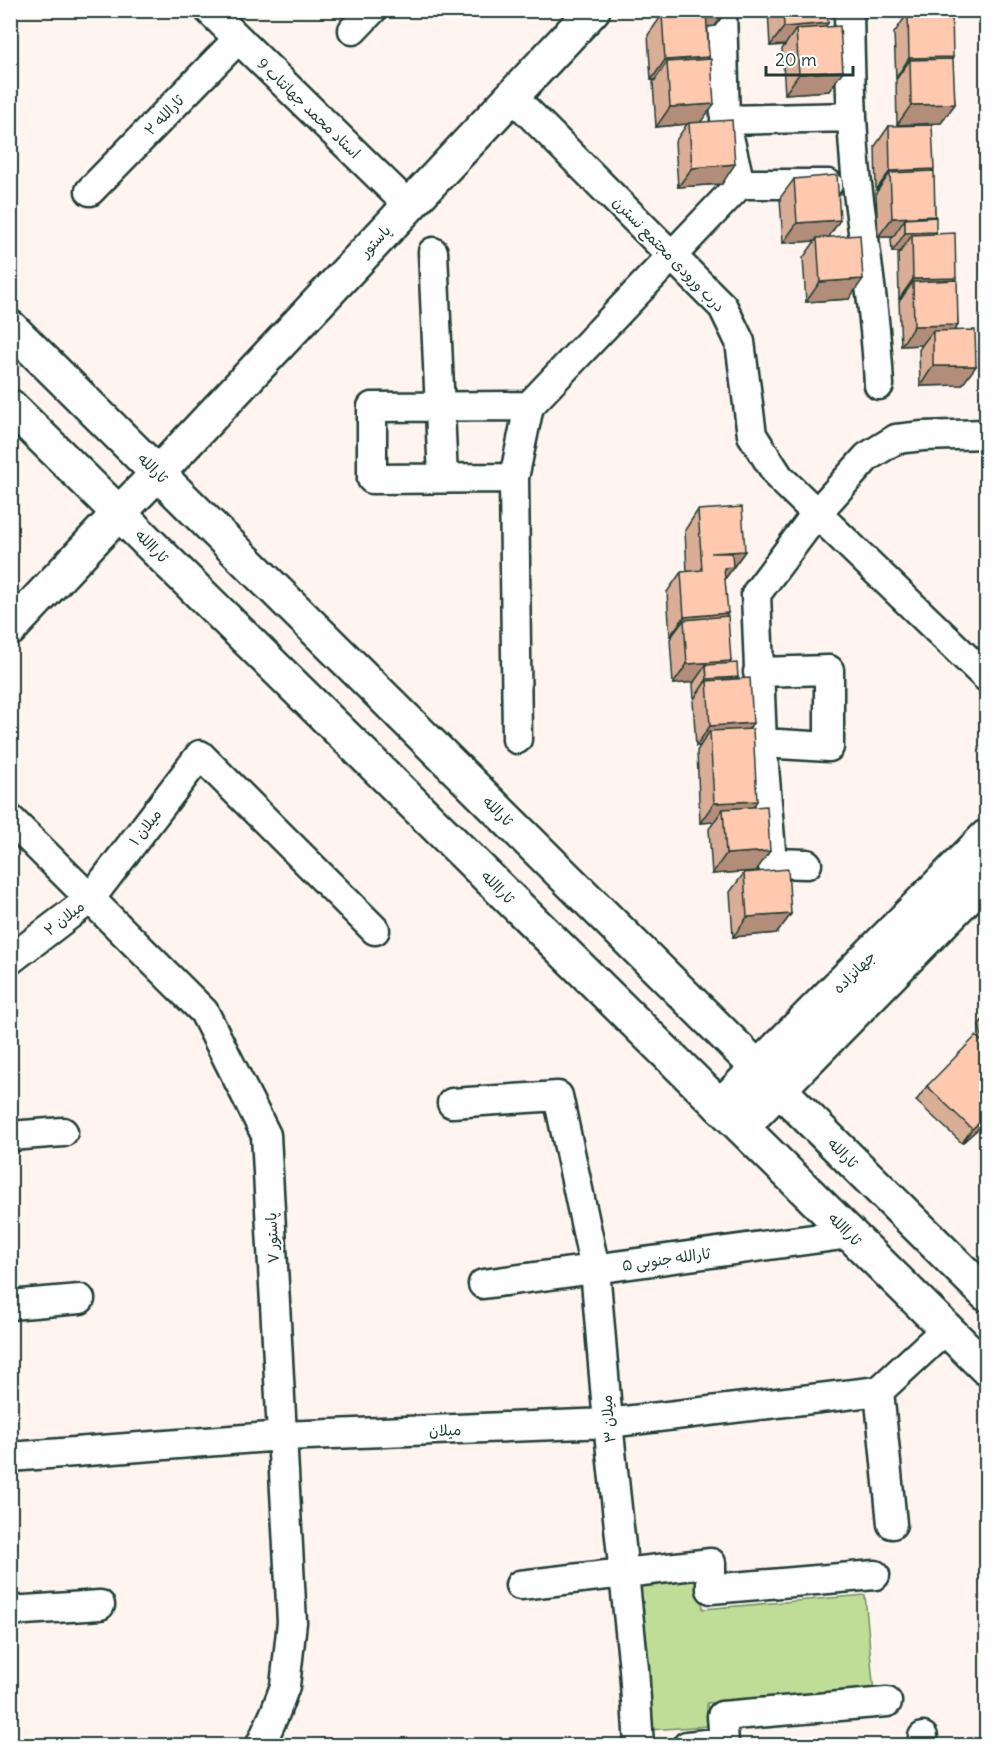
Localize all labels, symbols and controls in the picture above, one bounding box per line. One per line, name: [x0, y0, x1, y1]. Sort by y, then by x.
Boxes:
scale bar: [766, 39, 853, 77]
text: 20 m: [775, 48, 817, 71]
street label: استاد محمد جهانتاب 9: [253, 54, 365, 162]
street label: ثارالله ۲: [140, 90, 188, 139]
street label: درب ورودی مجتمع نسترن: [607, 192, 729, 317]
street label: پاستور: [355, 221, 395, 262]
street label: ثارالله: [134, 449, 172, 487]
street label: ثاراالله: [131, 525, 173, 567]
street label: ثارالله: [479, 792, 517, 830]
street label: میلان ۱: [125, 805, 165, 849]
street label: ثاراالله: [477, 866, 519, 908]
street label: میلان ۲: [40, 896, 88, 940]
street label: جهانزاده: [829, 947, 879, 997]
street label: ثارالله: [824, 1134, 862, 1172]
street label: ثاراالله: [824, 1208, 866, 1250]
street label: پاستور ۷: [261, 1212, 284, 1264]
street label: ثارالله جنوبی ۵: [621, 1243, 712, 1276]
street label: میلان ۳: [596, 1394, 620, 1444]
street label: میلان: [428, 1420, 462, 1440]

